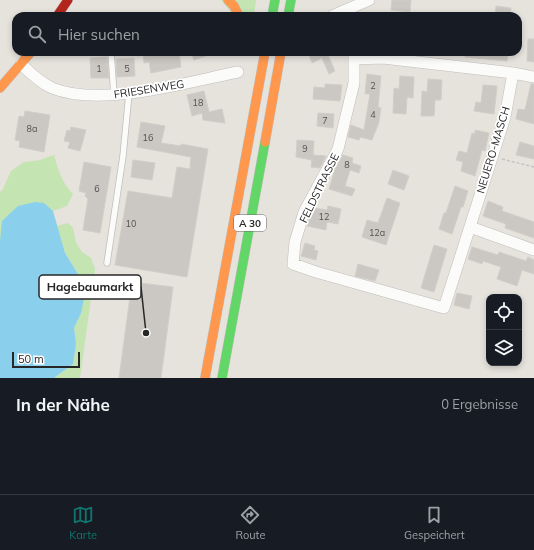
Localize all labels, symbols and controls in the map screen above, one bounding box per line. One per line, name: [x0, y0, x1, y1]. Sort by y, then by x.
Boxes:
search box: [12, 12, 522, 56]
icon: search: [26, 23, 48, 45]
text: Hier suchen: [58, 25, 140, 44]
house number: 1: [96, 63, 102, 74]
house number: 5: [124, 63, 130, 74]
street label: FRIESENWEG: [113, 77, 185, 101]
house number: 2: [370, 80, 376, 91]
house number: 18: [193, 97, 203, 108]
street label: NEUERO-MASCH: [473, 105, 513, 195]
house number: 4: [370, 109, 376, 120]
house number: 7: [322, 115, 328, 126]
house number: 8a: [27, 123, 37, 134]
house number: 16: [143, 132, 153, 143]
house number: 9: [302, 143, 308, 154]
street label: FELDSTRASSE: [296, 151, 342, 225]
house number: 8: [344, 159, 350, 170]
house number: 6: [94, 183, 100, 194]
house number: 12: [319, 211, 329, 222]
road number: A 30: [234, 215, 266, 231]
house number: 10: [126, 218, 136, 229]
house number: 12a: [369, 227, 385, 238]
callout: Hagebaumarkt: [39, 275, 141, 299]
text: Hagebaumarkt: [47, 279, 134, 294]
map controls: [486, 294, 522, 366]
button: locate: [486, 294, 522, 330]
button: layers: [486, 330, 522, 366]
scale bar: [12, 350, 80, 369]
text: 50 m: [18, 352, 44, 366]
text: In der Nähe: [16, 394, 110, 415]
text: 0 Ergebnisse: [441, 396, 518, 412]
tab: Karte: [69, 504, 97, 542]
tab: Route: [236, 504, 265, 542]
tab: Gespeichert: [404, 504, 465, 542]

